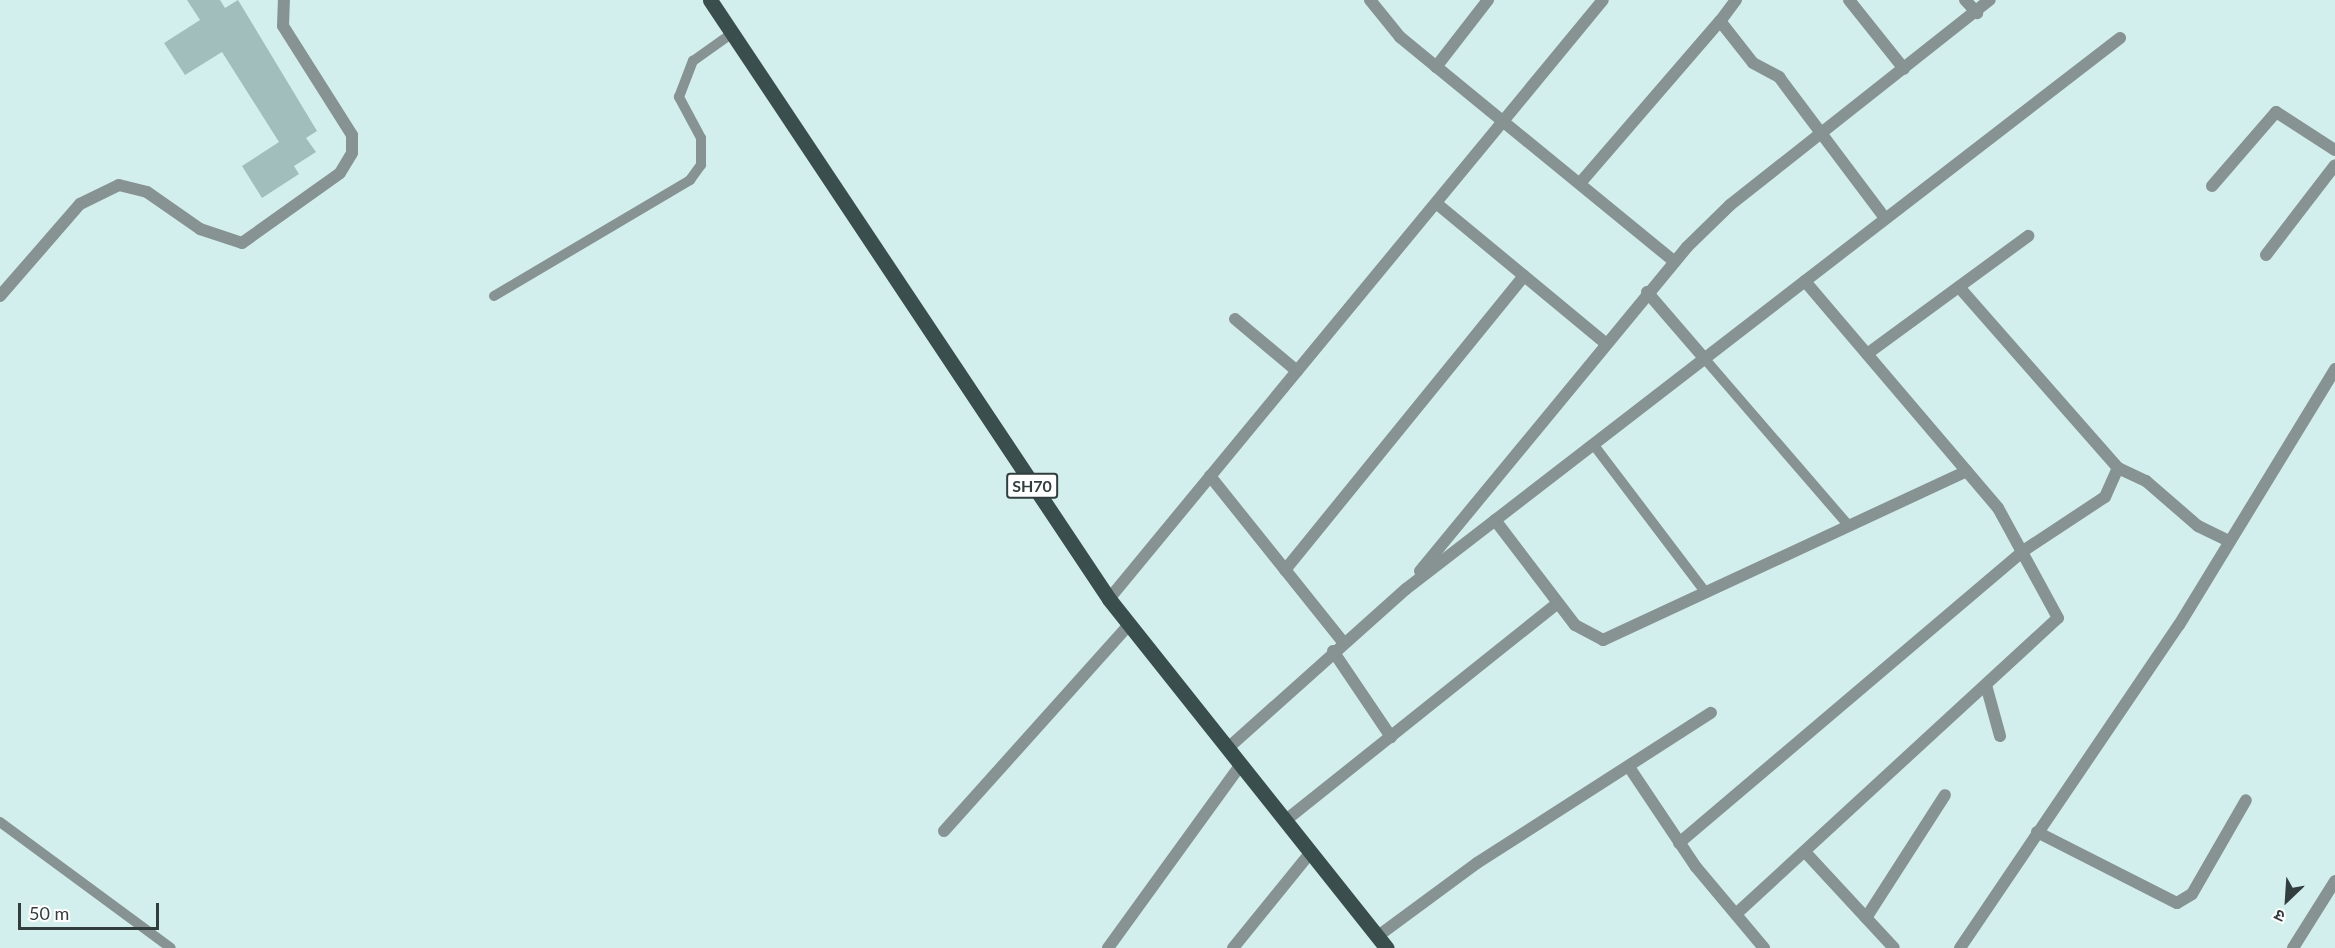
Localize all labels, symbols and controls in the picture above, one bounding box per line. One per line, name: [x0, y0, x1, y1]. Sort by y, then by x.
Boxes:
road number: SH70: [1005, 473, 1059, 499]
north arrow: [2257, 870, 2317, 930]
scale bar: [21, 891, 162, 929]
text: 50 m: [29, 902, 69, 924]
text: उ: [2271, 906, 2287, 927]

